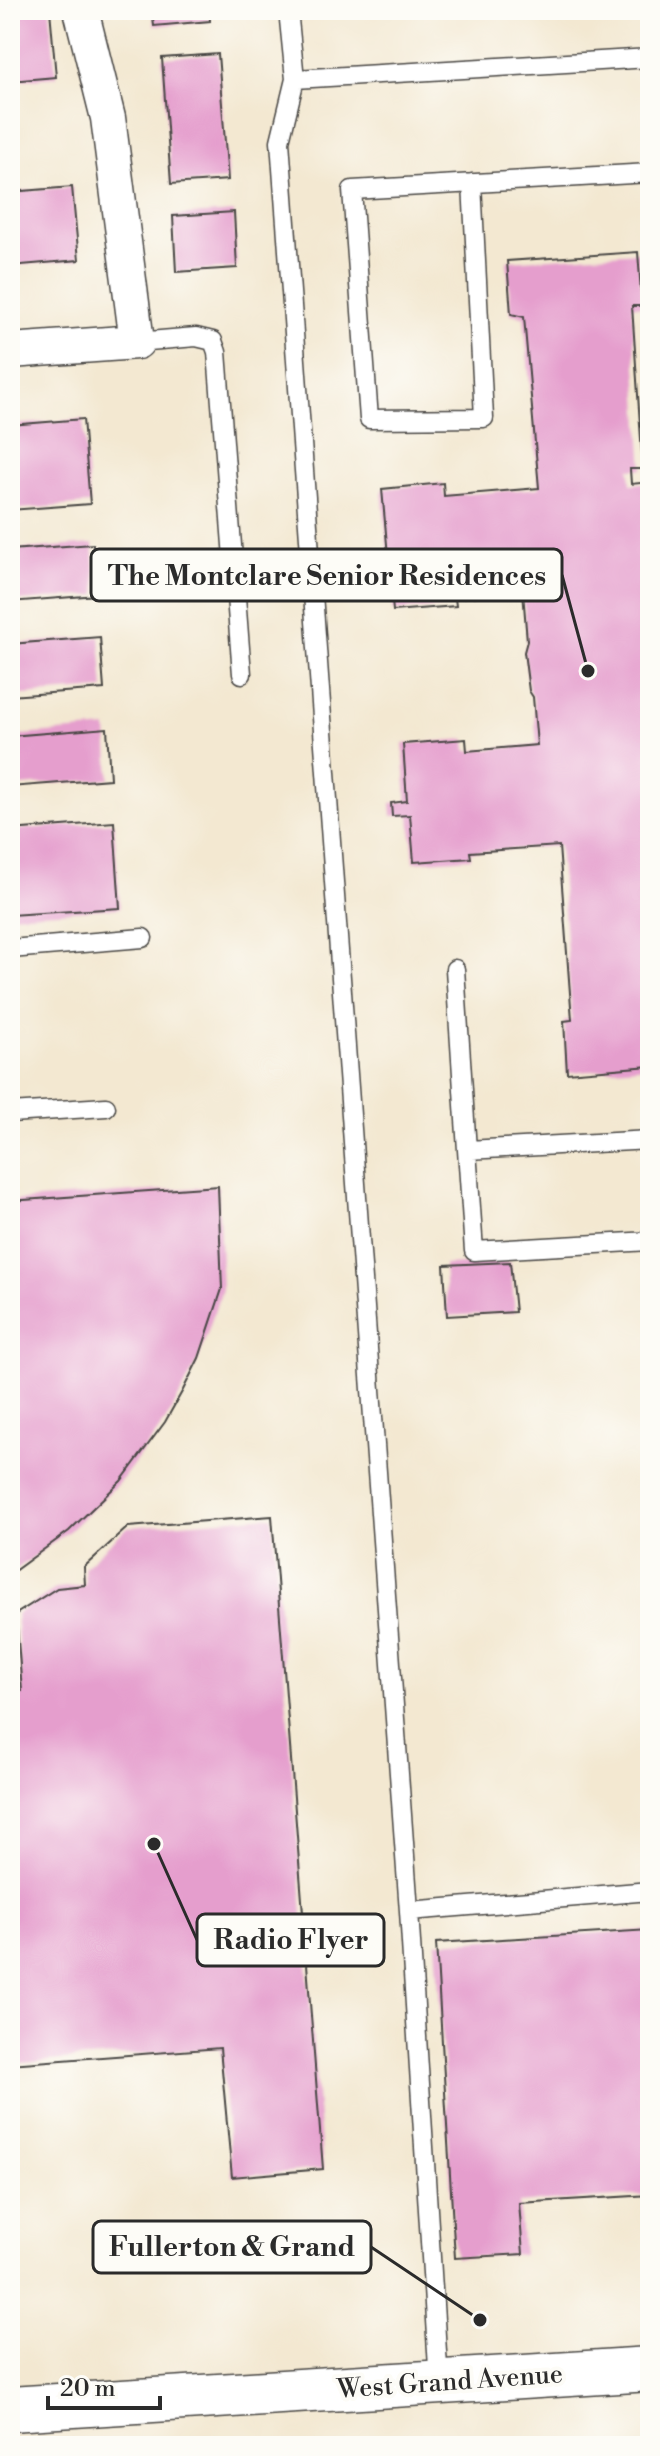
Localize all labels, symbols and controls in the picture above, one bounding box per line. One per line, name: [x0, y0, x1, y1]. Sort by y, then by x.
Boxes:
callout: The Montclare Senior Residences: [91, 549, 562, 601]
text: The Montclare Senior Residences: [108, 559, 546, 594]
callout: Radio Flyer: [197, 1914, 384, 1966]
text: Radio Flyer: [213, 1923, 369, 1958]
callout: Fullerton & Grand: [93, 2221, 371, 2273]
text: Fullerton & Grand: [109, 2230, 355, 2265]
street label: West Grand Avenue: [335, 2358, 564, 2406]
scale bar: [48, 2360, 160, 2410]
text: 20 m: [60, 2374, 116, 2404]

